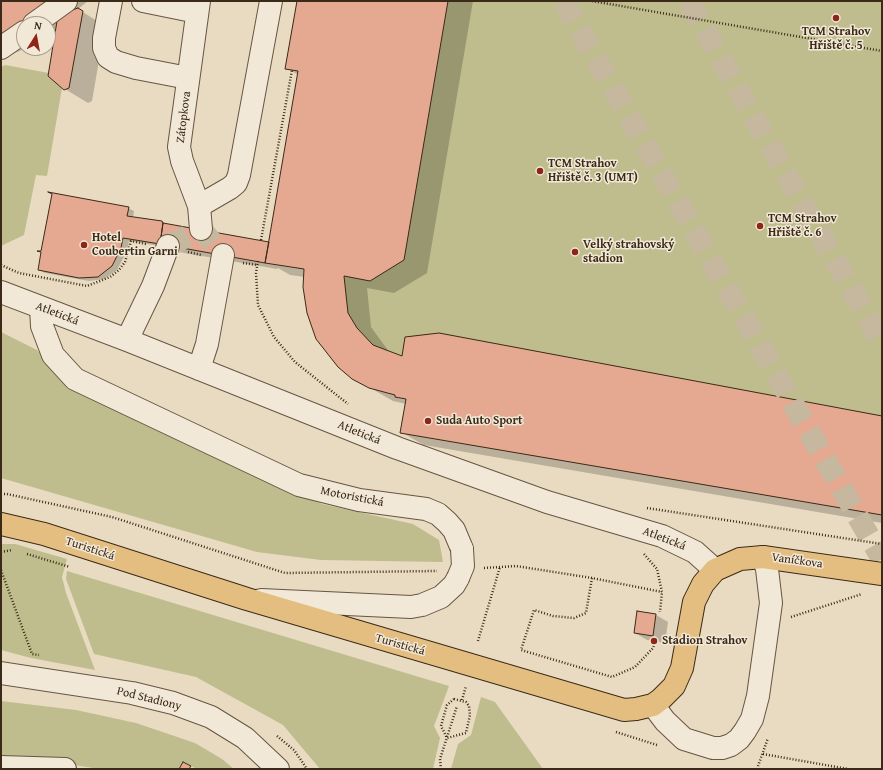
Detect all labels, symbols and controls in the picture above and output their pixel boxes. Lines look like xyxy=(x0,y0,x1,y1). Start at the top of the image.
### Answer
marker: TCM Strahov Hřiště č. 5 xyxy=(831,13,841,23)
north arrow xyxy=(16,16,56,56)
text: N xyxy=(33,17,43,34)
place label: TCM Strahov Hřiště č. 5 xyxy=(802,25,870,53)
street label: Zátopkova xyxy=(174,90,194,144)
place label: TCM Strahov Hřiště č. 3 (UMT) xyxy=(548,157,638,185)
marker: TCM Strahov Hřiště č. 3 (UMT) xyxy=(535,166,545,176)
place label: TCM Strahov Hřiště č. 6 xyxy=(768,212,837,240)
marker: TCM Strahov Hřiště č. 6 xyxy=(755,221,765,231)
place label: Hotel Coubertin Garni xyxy=(92,231,178,259)
place label: Velký strahovský stadion xyxy=(583,238,674,266)
marker: Hotel Coubertin Garni xyxy=(79,240,89,250)
marker: Velký strahovský stadion xyxy=(570,247,580,257)
street label: Atletická xyxy=(33,299,81,329)
place label: Suda Auto Sport xyxy=(436,414,523,428)
marker: Suda Auto Sport xyxy=(423,416,433,426)
street label: Atletická xyxy=(335,418,383,448)
street label: Motoristická xyxy=(319,484,385,510)
street label: Atletická xyxy=(640,524,688,554)
street label: Turistická xyxy=(64,534,116,564)
street label: Vaníčkova xyxy=(771,550,823,572)
street label: Turistická xyxy=(374,631,426,659)
place label: Stadion Strahov xyxy=(662,634,747,648)
marker: Stadion Strahov xyxy=(649,636,659,646)
street label: Pod Stadiony xyxy=(115,684,183,714)

